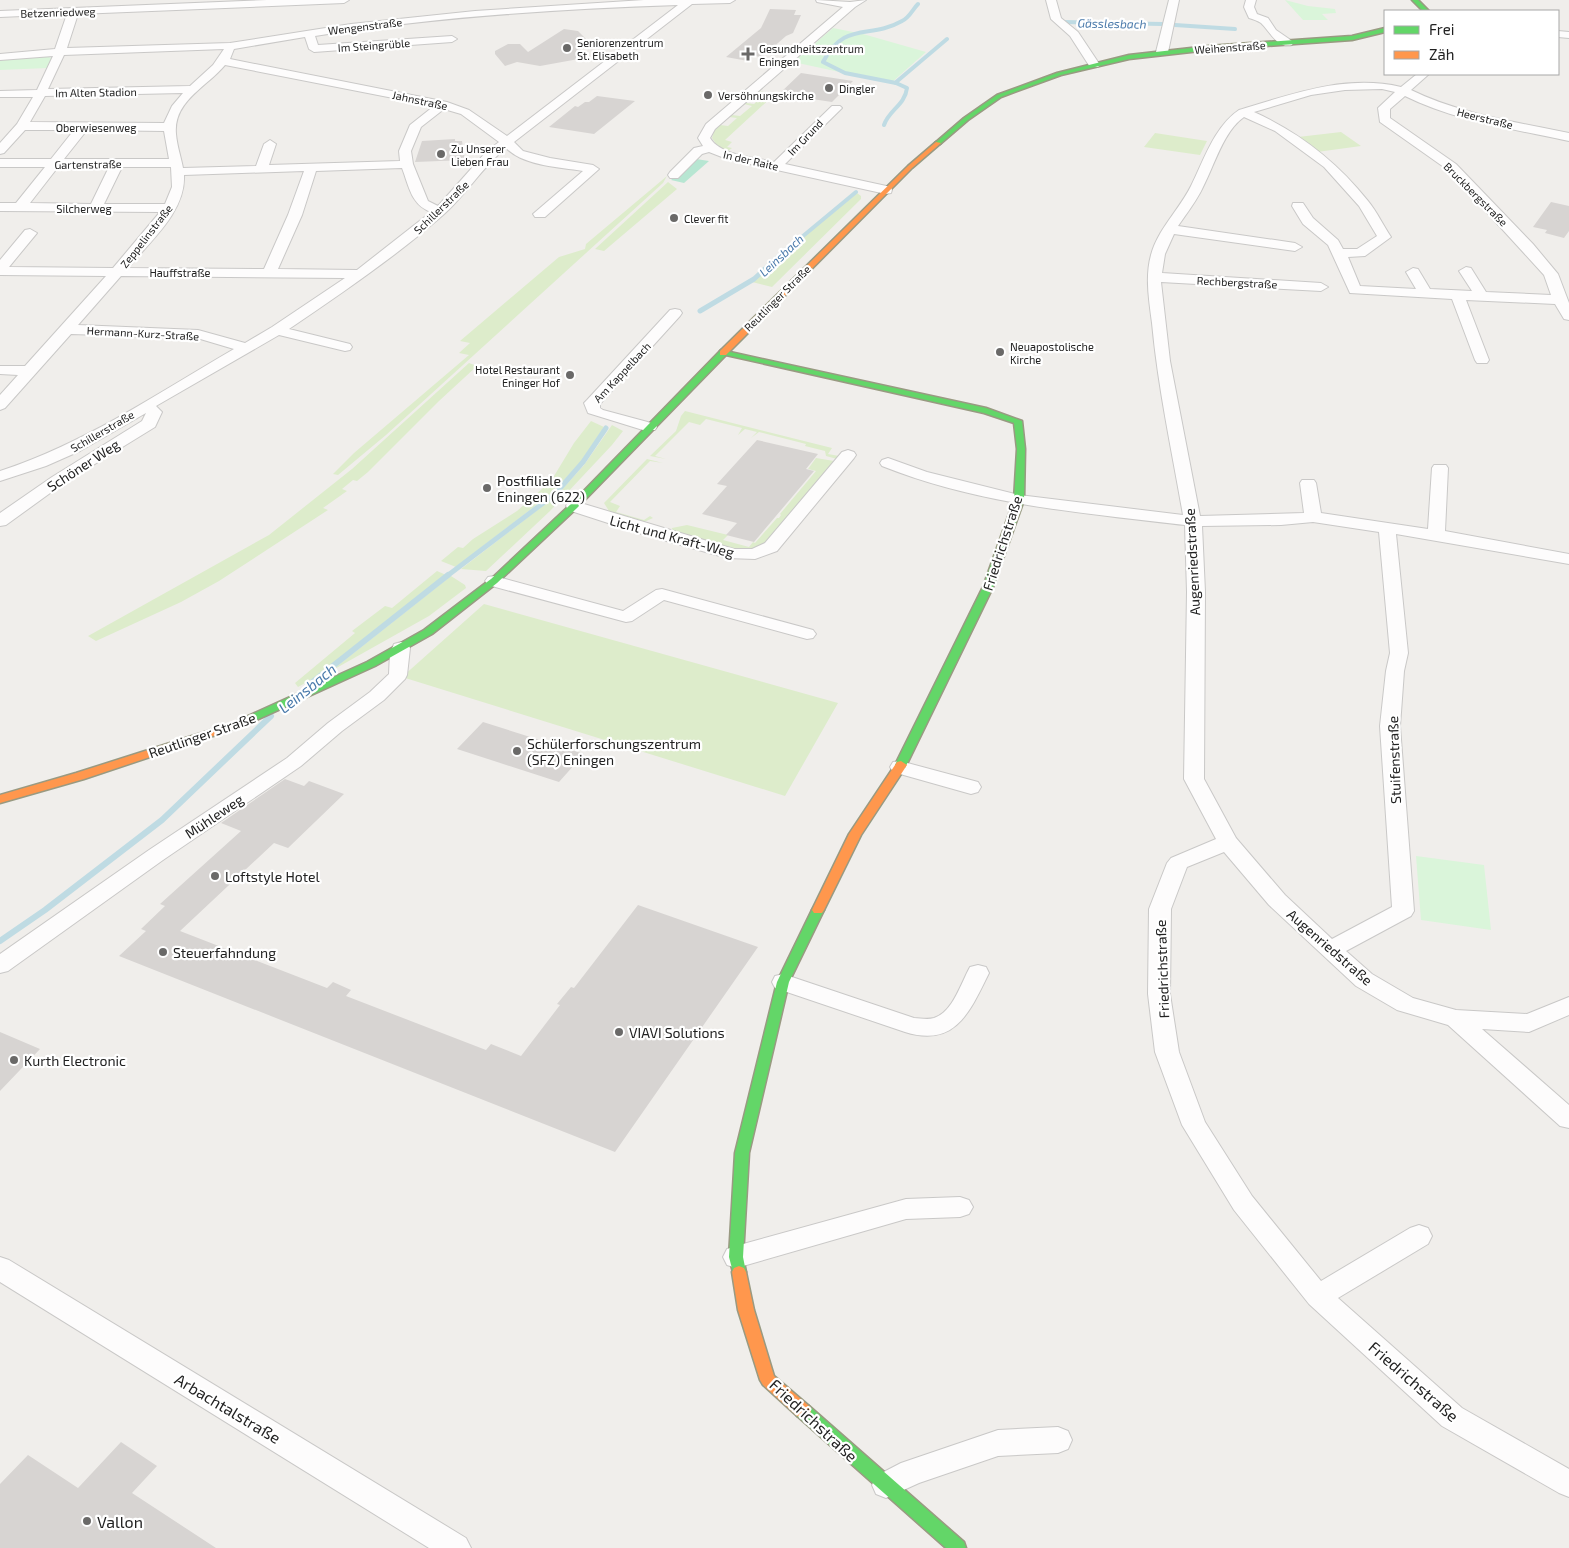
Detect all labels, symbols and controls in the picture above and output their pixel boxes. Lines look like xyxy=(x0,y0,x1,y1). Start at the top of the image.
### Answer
street label: Betzenriedweg xyxy=(20,4,96,20)
legend xyxy=(1384,10,1559,75)
street label: Wengenstraße xyxy=(327,15,403,37)
water label: Gässlesbach xyxy=(1077,15,1147,31)
text: Frei xyxy=(1429,20,1454,38)
street label: Im Steingrüble xyxy=(337,36,411,54)
place label: Seniorenzentrum St. Elisabeth xyxy=(577,36,663,62)
street label: Weihenstraße xyxy=(1194,38,1266,56)
marker: Seniorenzentrum St. Elisabeth xyxy=(561,42,573,54)
place label: Gesundheitszentrum Eningen xyxy=(759,42,864,68)
text: Zäh xyxy=(1429,45,1454,63)
marker: Gesundheitszentrum Eningen xyxy=(741,47,755,61)
marker: Dingler xyxy=(823,82,835,94)
place label: Dingler xyxy=(839,82,876,95)
street label: Im Alten Stadion xyxy=(55,85,137,99)
street label: Jahnstraße xyxy=(391,88,449,112)
marker: Versöhnungskirche xyxy=(702,89,714,101)
place label: Versöhnungskirche xyxy=(718,89,814,102)
street label: Heerstraße xyxy=(1456,105,1514,131)
street label: Im Grund xyxy=(785,116,825,158)
street label: Oberwiesenweg xyxy=(56,121,136,134)
place label: Zu Unserer Lieben Frau xyxy=(451,142,509,168)
street label: In der Raite xyxy=(722,147,780,173)
marker: Zu Unserer Lieben Frau xyxy=(435,148,447,160)
street label: Gartenstraße xyxy=(54,157,122,171)
street label: Bruckbergstraße xyxy=(1441,159,1511,229)
street label: Schillerstraße xyxy=(411,178,471,236)
street label: Silcherweg xyxy=(56,202,112,215)
street label: Zeppelinstraße xyxy=(117,202,175,270)
marker: Clever fit xyxy=(668,212,680,224)
place label: Clever fit xyxy=(684,212,728,225)
water label: Leinsbach xyxy=(756,231,806,279)
street label: Reutlinger Straße xyxy=(741,262,813,334)
street label: Hauffstraße xyxy=(149,266,211,279)
street label: Rechbergstraße xyxy=(1196,273,1278,291)
street label: Hermann-Kurz-Straße xyxy=(86,324,200,342)
street label: Am Kappelbach xyxy=(591,339,653,405)
place label: Neuapostolische Kirche xyxy=(1010,340,1094,366)
marker: Neuapostolische Kirche xyxy=(994,346,1006,358)
place label: Hotel Restaurant Eninger Hof xyxy=(475,363,561,389)
marker: Hotel Restaurant Eninger Hof xyxy=(564,369,576,381)
street label: Schillerstraße xyxy=(68,408,136,454)
street label: Schöner Weg xyxy=(44,435,123,495)
place label: Postfiliale Eningen (622) xyxy=(497,472,585,505)
marker: Postfiliale Eningen (622) xyxy=(481,482,493,494)
street label: Friedrichstraße xyxy=(979,493,1025,593)
street label: Augenriedstraße xyxy=(1181,508,1203,616)
street label: Licht und Kraft-Weg xyxy=(608,511,736,561)
water label: Leinsbach xyxy=(275,659,339,717)
street label: Reutlinger Straße xyxy=(146,709,258,761)
street label: Stuifenstraße xyxy=(1384,716,1404,804)
place label: Schülerforschungszentrum (SFZ) Eningen xyxy=(527,735,701,768)
marker: Schülerforschungszentrum (SFZ) Eningen xyxy=(511,745,523,757)
street label: Mühleweg xyxy=(182,790,247,842)
place label: Loftstyle Hotel xyxy=(225,868,321,885)
marker: Loftstyle Hotel xyxy=(209,870,221,882)
street label: Augenriedstraße xyxy=(1284,905,1376,989)
street label: Friedrichstraße xyxy=(1152,919,1172,1019)
place label: Steuerfahndung xyxy=(173,944,276,961)
marker: Steuerfahndung xyxy=(157,946,169,958)
place label: VIAVI Solutions xyxy=(629,1024,725,1041)
marker: VIAVI Solutions xyxy=(613,1026,625,1038)
place label: Kurth Electronic xyxy=(24,1052,126,1069)
marker: Kurth Electronic xyxy=(8,1054,20,1066)
street label: Friedrichstraße xyxy=(1365,1337,1463,1425)
street label: Arbachtalstraße xyxy=(172,1369,284,1447)
street label: Friedrichstraße xyxy=(766,1375,862,1465)
place label: Vallon xyxy=(97,1512,143,1531)
marker: Vallon xyxy=(81,1515,93,1527)

